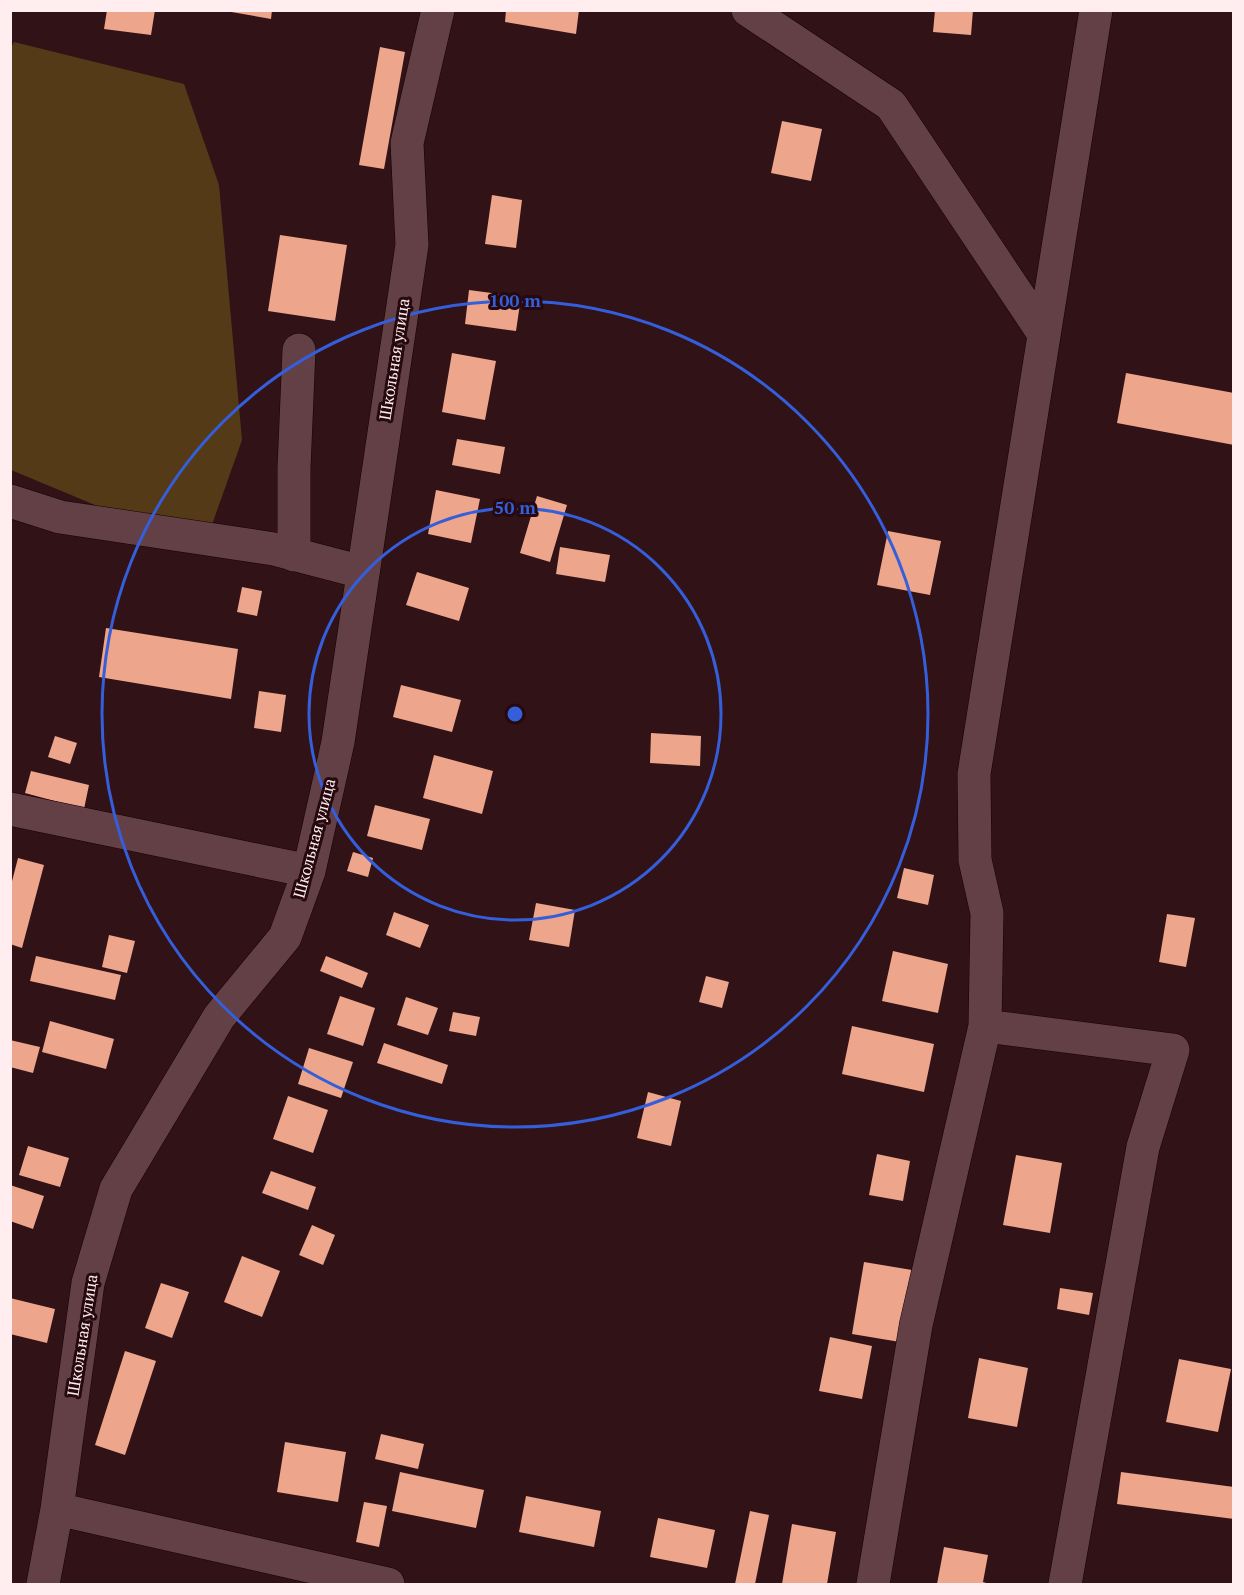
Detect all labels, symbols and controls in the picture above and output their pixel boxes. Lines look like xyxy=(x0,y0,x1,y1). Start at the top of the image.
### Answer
text: 100 m xyxy=(489,288,541,312)
street label: Школьная улица xyxy=(374,297,414,421)
text: 50 m xyxy=(494,495,536,519)
centre of rings xyxy=(505,704,525,724)
street label: Школьная улица xyxy=(287,776,341,900)
street label: Школьная улица xyxy=(62,1273,102,1397)

